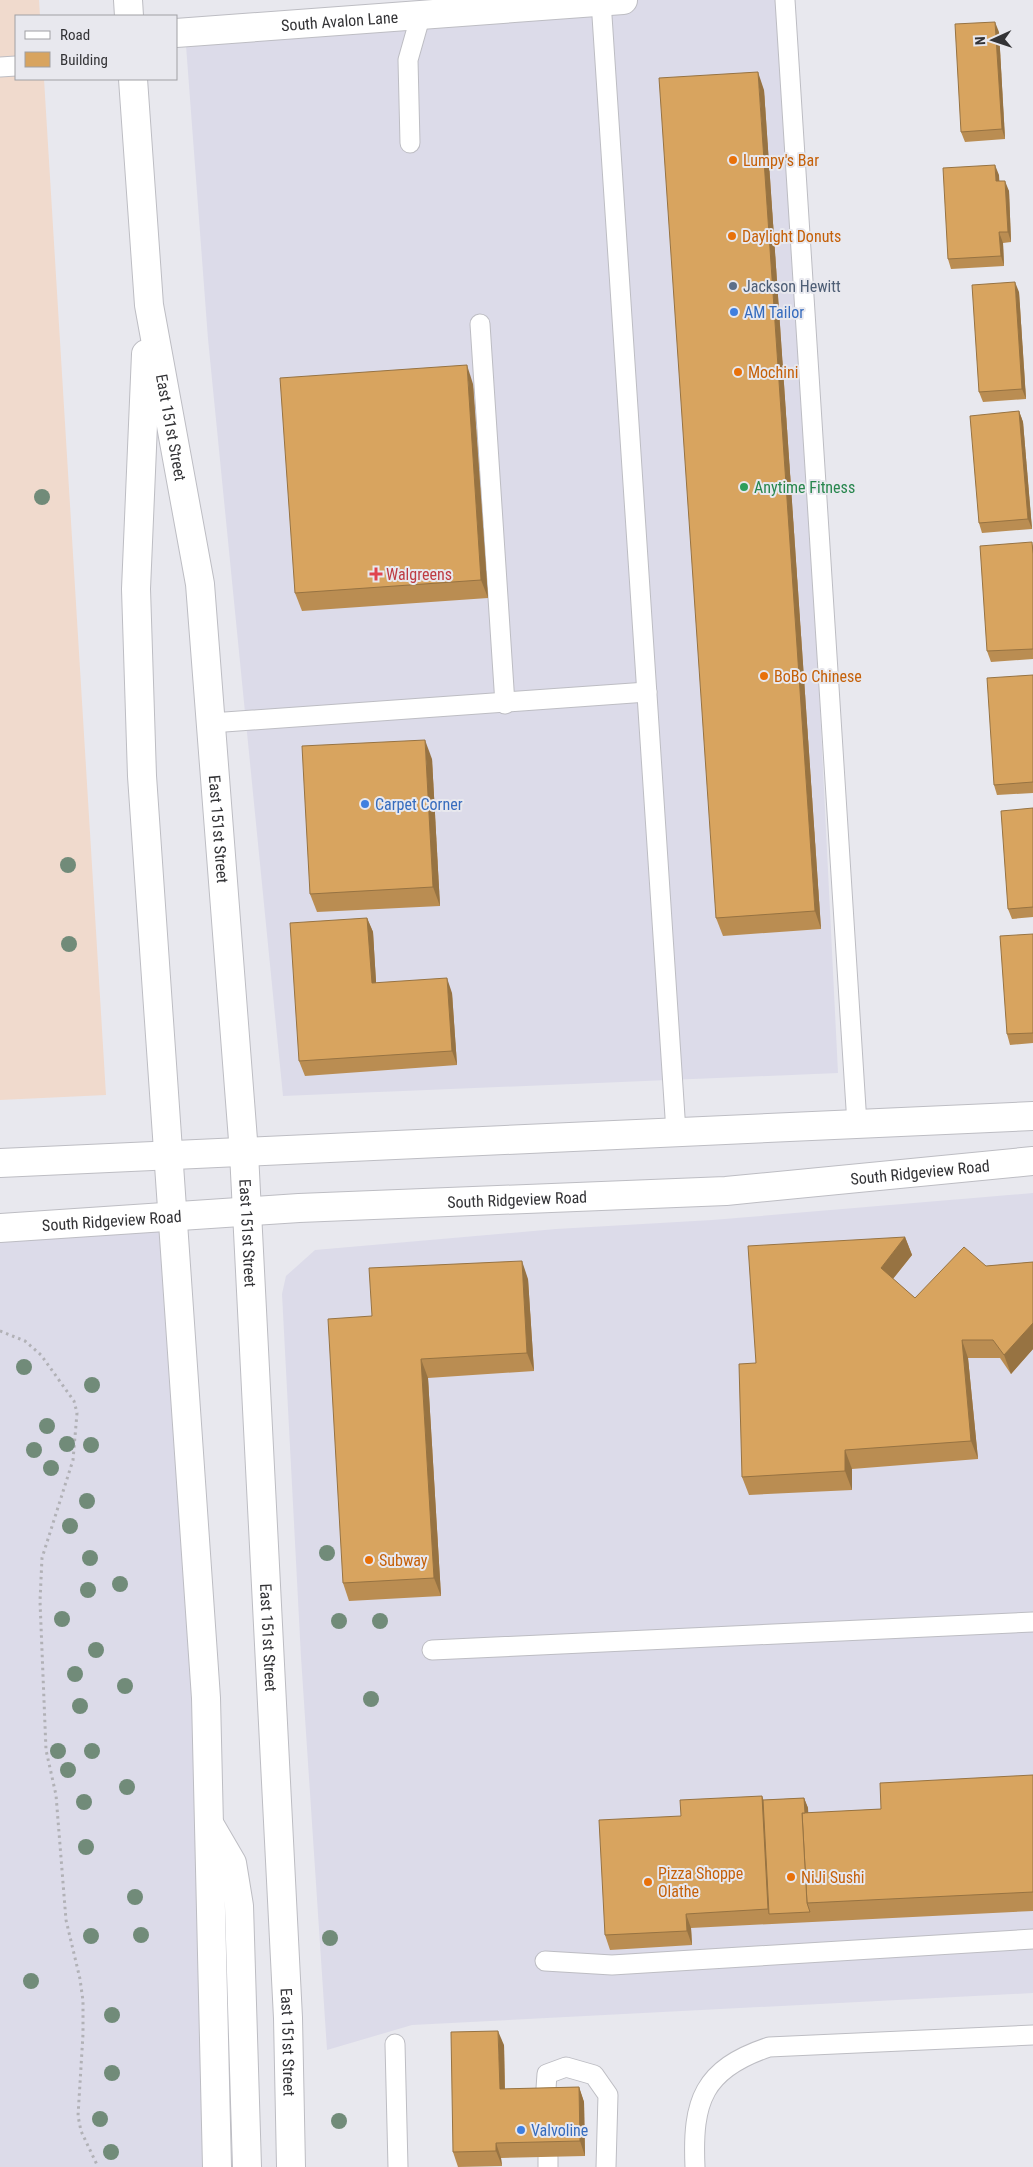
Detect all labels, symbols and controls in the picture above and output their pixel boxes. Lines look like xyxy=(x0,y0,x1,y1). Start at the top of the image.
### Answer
street label: South Avalon Lane xyxy=(280,8,399,35)
legend xyxy=(15,15,178,80)
north arrow xyxy=(968,15,1018,65)
text: Road xyxy=(60,26,90,44)
text: N xyxy=(972,36,988,45)
text: Building xyxy=(60,51,108,69)
place label: Lumpy's Bar xyxy=(743,151,819,170)
marker: Lumpy's Bar xyxy=(727,154,739,166)
place label: Daylight Donuts xyxy=(742,227,841,246)
marker: Daylight Donuts xyxy=(726,230,738,242)
place label: Jackson Hewitt xyxy=(743,277,841,296)
marker: Jackson Hewitt xyxy=(727,280,739,292)
place label: AM Tailor xyxy=(744,303,804,322)
marker: AM Tailor xyxy=(728,306,740,318)
place label: Mochini xyxy=(748,363,798,382)
marker: Mochini xyxy=(732,366,744,378)
street label: East 151st Street xyxy=(152,373,190,483)
place label: Anytime Fitness xyxy=(754,478,855,497)
marker: Anytime Fitness xyxy=(738,481,750,493)
place label: Walgreens xyxy=(386,565,452,584)
marker: Walgreens xyxy=(370,568,382,580)
place label: BoBo Chinese xyxy=(774,667,862,686)
marker: BoBo Chinese xyxy=(758,670,770,682)
street label: East 151st Street xyxy=(205,774,232,884)
place label: Carpet Corner xyxy=(375,795,463,814)
marker: Carpet Corner xyxy=(359,798,371,810)
street label: South Ridgeview Road xyxy=(850,1156,991,1189)
street label: East 151st Street xyxy=(235,1178,260,1288)
street label: South Ridgeview Road xyxy=(447,1188,587,1212)
street label: South Ridgeview Road xyxy=(41,1207,182,1235)
place label: Subway xyxy=(379,1551,428,1570)
marker: Subway xyxy=(363,1554,375,1566)
street label: East 151st Street xyxy=(256,1583,280,1692)
place label: Pizza Shoppe Olathe xyxy=(658,1864,743,1901)
place label: NiJi Sushi xyxy=(801,1868,864,1887)
marker: NiJi Sushi xyxy=(785,1871,797,1883)
marker: Pizza Shoppe Olathe xyxy=(642,1876,654,1888)
street label: East 151st Street xyxy=(276,1987,299,2097)
place label: Valvoline xyxy=(531,2121,588,2140)
marker: Valvoline xyxy=(515,2124,527,2136)

